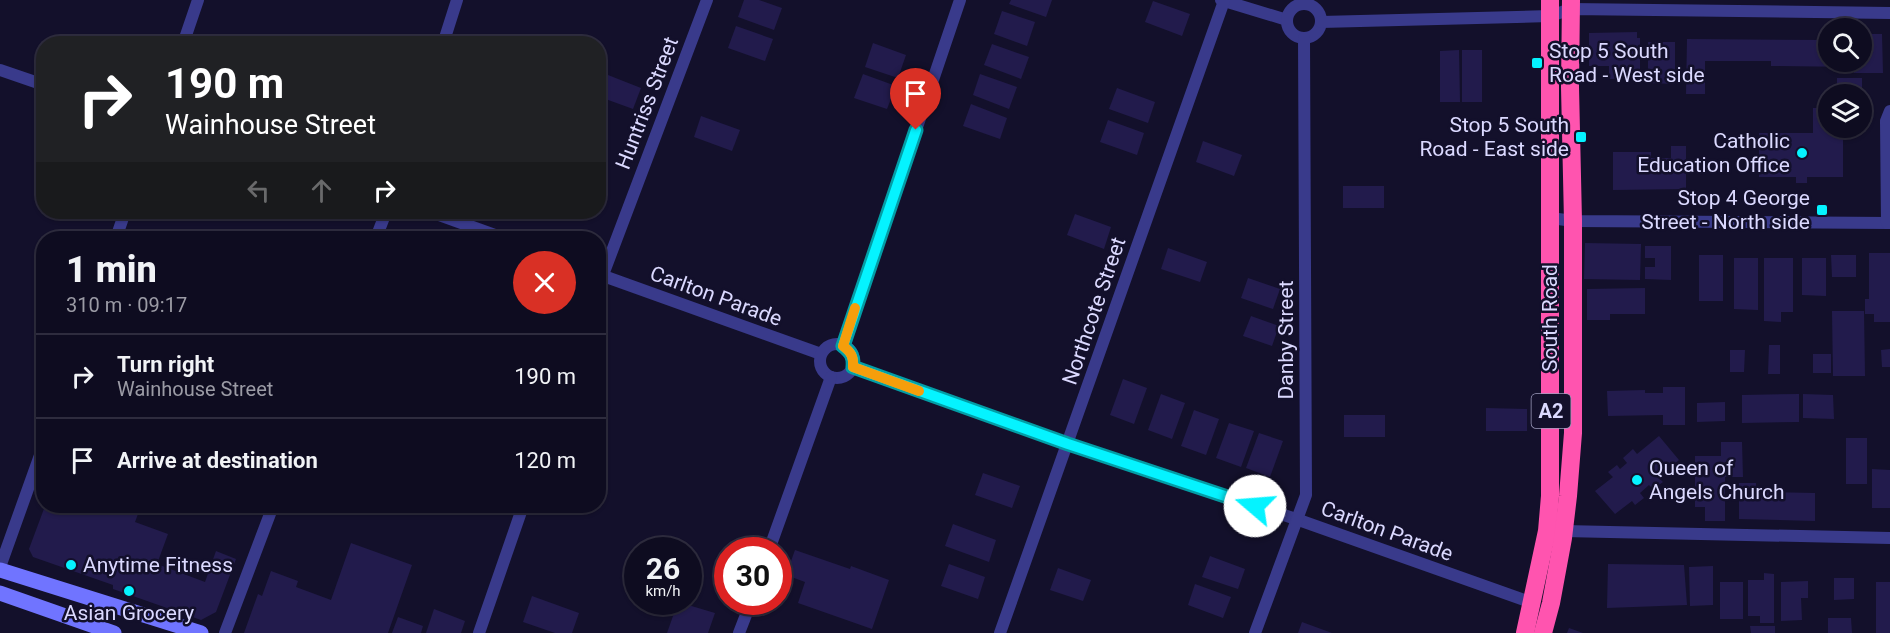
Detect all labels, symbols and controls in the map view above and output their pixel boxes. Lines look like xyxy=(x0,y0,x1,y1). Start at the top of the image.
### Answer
map controls xyxy=(1818,18,1872,138)
button: search xyxy=(1818,18,1872,72)
street label: Huntriss Street xyxy=(611,33,683,172)
place label: Stop 5 South Road - West side xyxy=(1549,39,1705,87)
marker: Stop 5 South Road - West side xyxy=(1530,56,1544,70)
text: 190 m xyxy=(165,59,284,108)
icon: right xyxy=(66,60,144,138)
pin xyxy=(890,68,941,130)
icon: arrive xyxy=(899,77,932,110)
button: layers xyxy=(1818,84,1872,138)
text: Wainhouse Street xyxy=(165,109,376,141)
place label: Stop 5 South Road - East side xyxy=(1419,113,1569,161)
place label: Catholic Education Office xyxy=(1637,129,1790,177)
marker: Stop 5 South Road - East side xyxy=(1574,130,1588,144)
marker: Catholic Education Office xyxy=(1795,146,1809,160)
icon: left xyxy=(242,174,275,207)
icon: ahead xyxy=(305,174,338,207)
icon: right xyxy=(368,174,401,207)
place label: Stop 4 George Street - North side xyxy=(1641,186,1810,234)
marker: Stop 4 George Street - North side xyxy=(1815,203,1829,217)
street label: Northcote Street xyxy=(1057,234,1131,388)
text: 1 min xyxy=(66,249,157,291)
button: close xyxy=(513,251,576,314)
street label: Carlton Parade xyxy=(647,261,785,331)
street label: South Road xyxy=(1538,264,1562,372)
street label: Danby Street xyxy=(1274,280,1298,400)
text: 310 m · 09:17 xyxy=(66,293,187,317)
text: Turn right xyxy=(117,352,214,377)
icon: right xyxy=(66,360,99,393)
text: 190 m xyxy=(514,364,576,389)
text: Wainhouse Street xyxy=(117,377,273,401)
road number: A2 xyxy=(1532,394,1570,428)
icon: arrive xyxy=(66,444,99,477)
text: Arrive at destination xyxy=(117,448,318,473)
text: 120 m xyxy=(514,448,576,473)
place label: Queen of Angels Church xyxy=(1649,456,1785,504)
marker: Queen of Angels Church xyxy=(1630,473,1644,487)
position arrow xyxy=(1223,474,1287,538)
street label: Carlton Parade xyxy=(1318,496,1456,566)
speed limit sign: 30 xyxy=(714,537,792,615)
text: 26 xyxy=(646,551,680,586)
place label: Anytime Fitness xyxy=(83,553,233,577)
marker: Anytime Fitness xyxy=(64,558,78,572)
text: km/h xyxy=(645,582,681,600)
marker: Asian Grocery xyxy=(122,584,136,598)
place label: Asian Grocery xyxy=(64,601,194,625)

